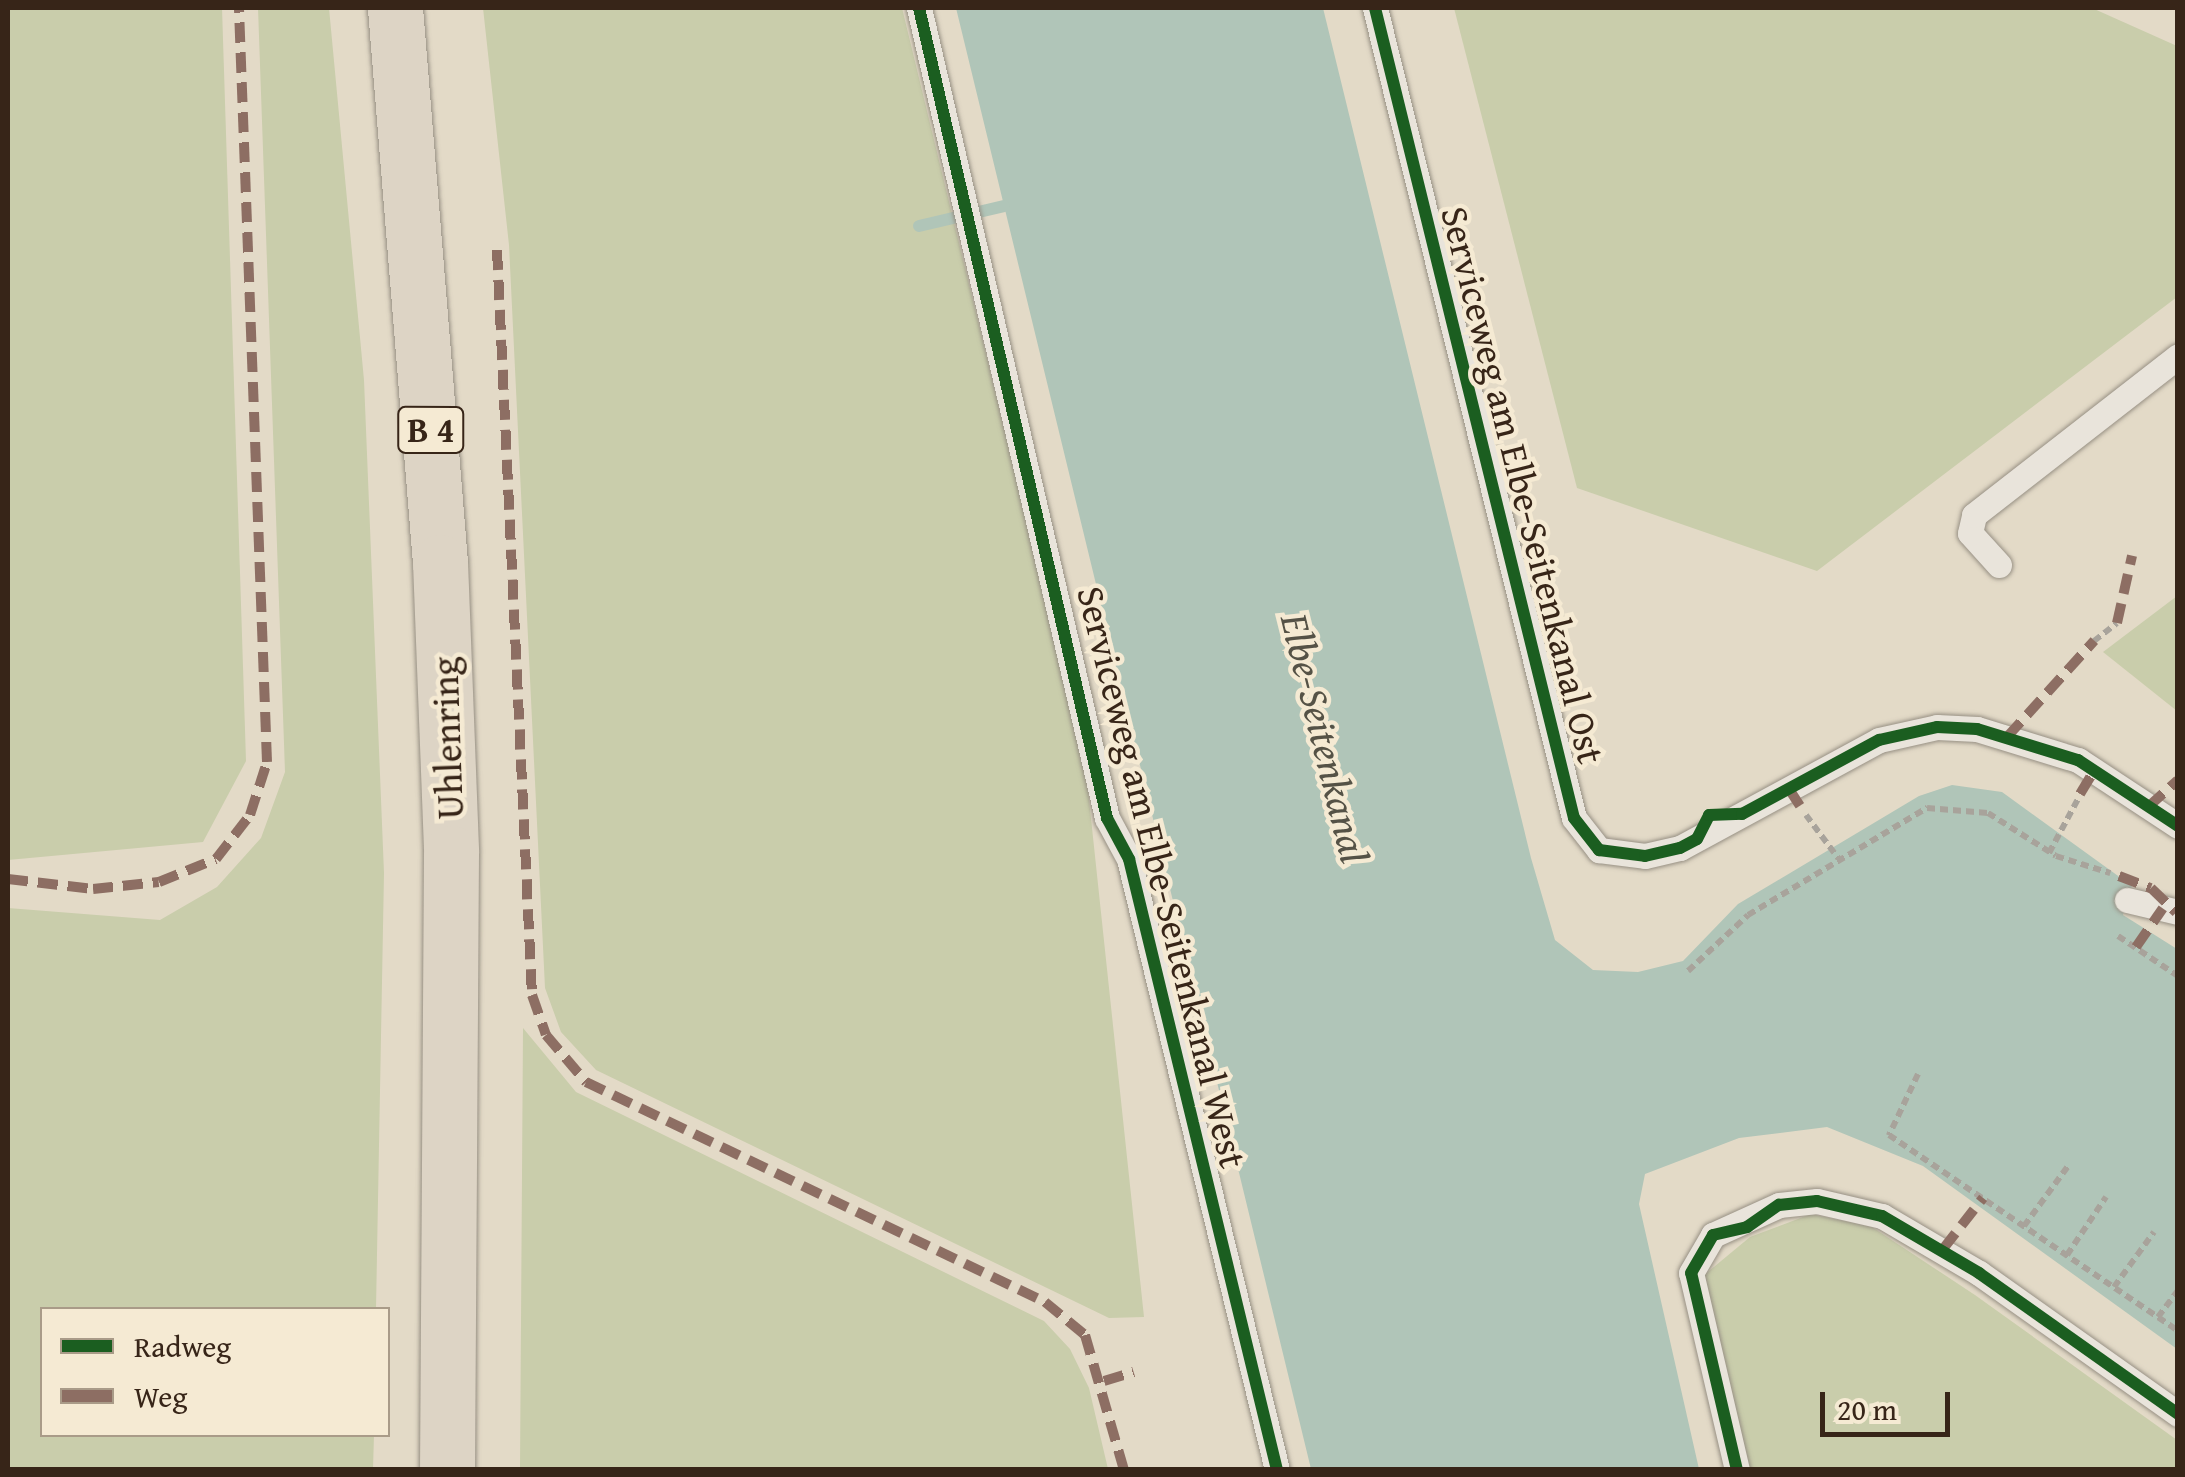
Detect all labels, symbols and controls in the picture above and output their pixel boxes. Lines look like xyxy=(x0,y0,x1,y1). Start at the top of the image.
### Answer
street label: Serviceweg am Elbe-Seitenkanal Ost xyxy=(1432,202,1614,768)
road number: B 4 xyxy=(396,400,466,460)
street label: Serviceweg am Elbe-Seitenkanal West xyxy=(1068,581,1256,1173)
water label: Elbe-Seitenkanal xyxy=(1271,608,1379,868)
street label: Uhlenring xyxy=(421,656,473,820)
legend xyxy=(40,1307,390,1437)
text: Radweg xyxy=(134,1324,231,1368)
scale bar xyxy=(1825,1372,1955,1434)
text: Weg xyxy=(134,1374,187,1418)
text: 20 m xyxy=(1837,1387,1897,1431)

